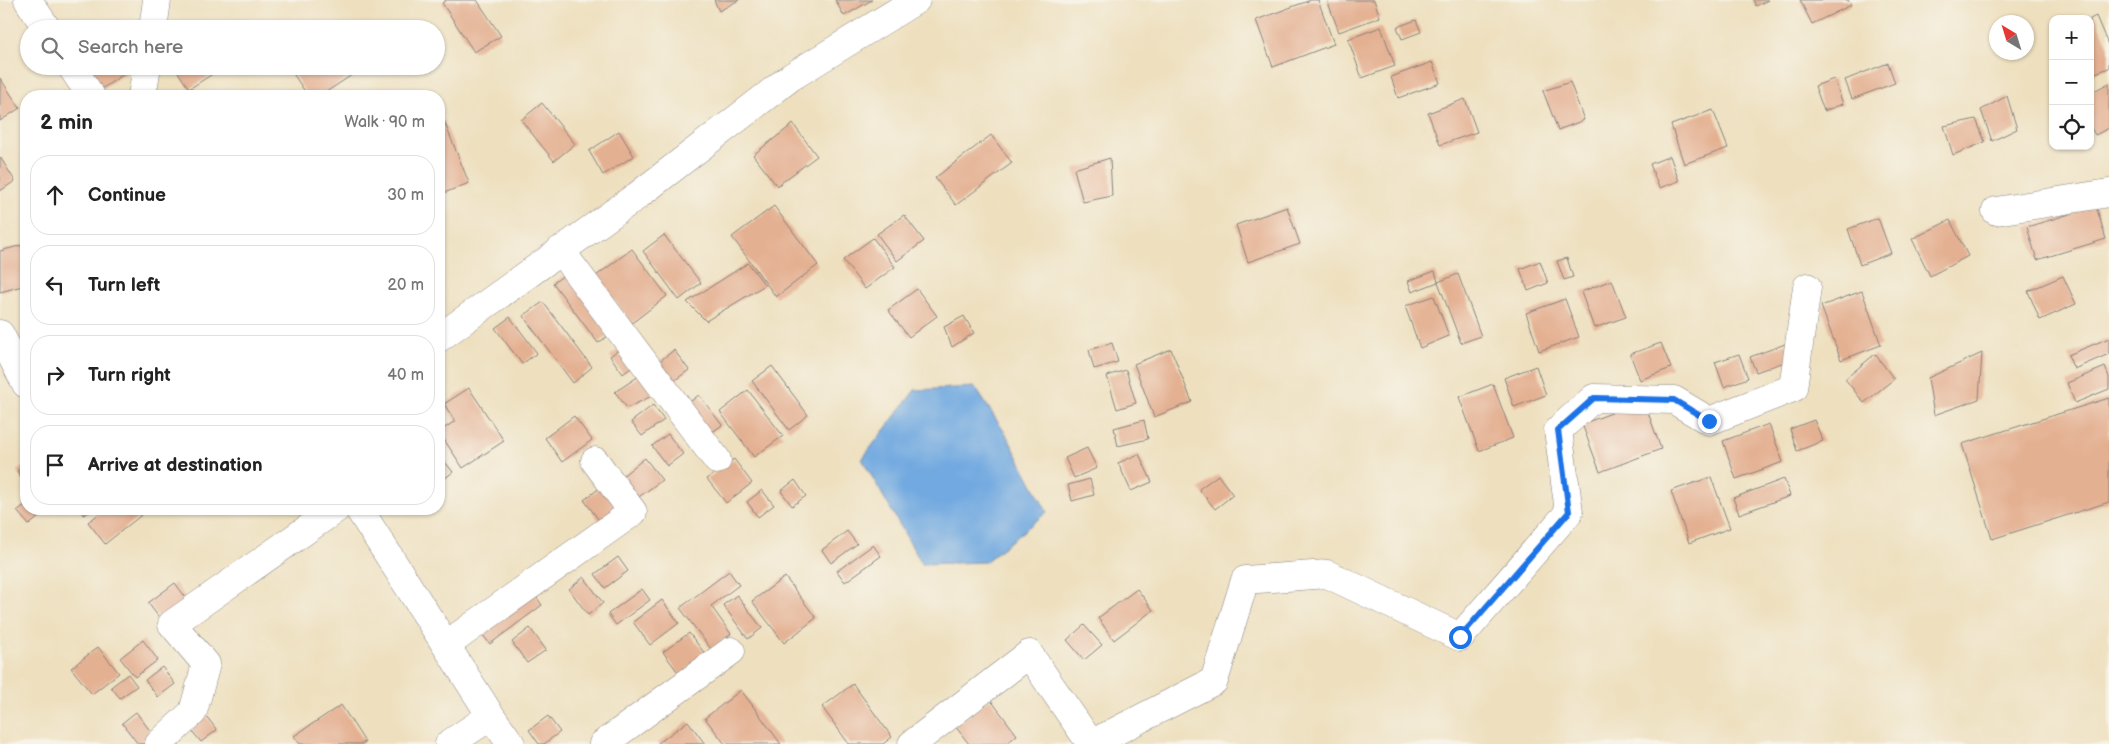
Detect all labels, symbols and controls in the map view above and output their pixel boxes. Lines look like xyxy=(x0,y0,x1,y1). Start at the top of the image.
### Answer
north arrow xyxy=(1989,15,2034,60)
map controls xyxy=(2049,15,2094,150)
button: + xyxy=(2049,15,2094,60)
search box xyxy=(20,20,445,75)
icon: search xyxy=(38,34,66,62)
text: Search here xyxy=(78,36,183,59)
button: − xyxy=(2049,60,2094,105)
button: locate xyxy=(2049,105,2094,150)
text: 2 min xyxy=(40,110,93,135)
text: Walk · 90 m xyxy=(344,113,425,132)
icon: ahead xyxy=(41,181,69,209)
text: Continue xyxy=(88,184,166,207)
text: 30 m xyxy=(387,186,424,205)
icon: left xyxy=(41,271,69,299)
text: Turn left xyxy=(88,274,160,297)
text: 20 m xyxy=(388,276,424,295)
icon: right xyxy=(41,361,69,389)
text: Turn right xyxy=(88,364,171,387)
text: 40 m xyxy=(387,366,424,385)
route end xyxy=(1698,410,1721,433)
icon: arrive xyxy=(41,451,69,479)
text: Arrive at destination xyxy=(88,454,263,477)
route start xyxy=(1449,626,1472,649)

